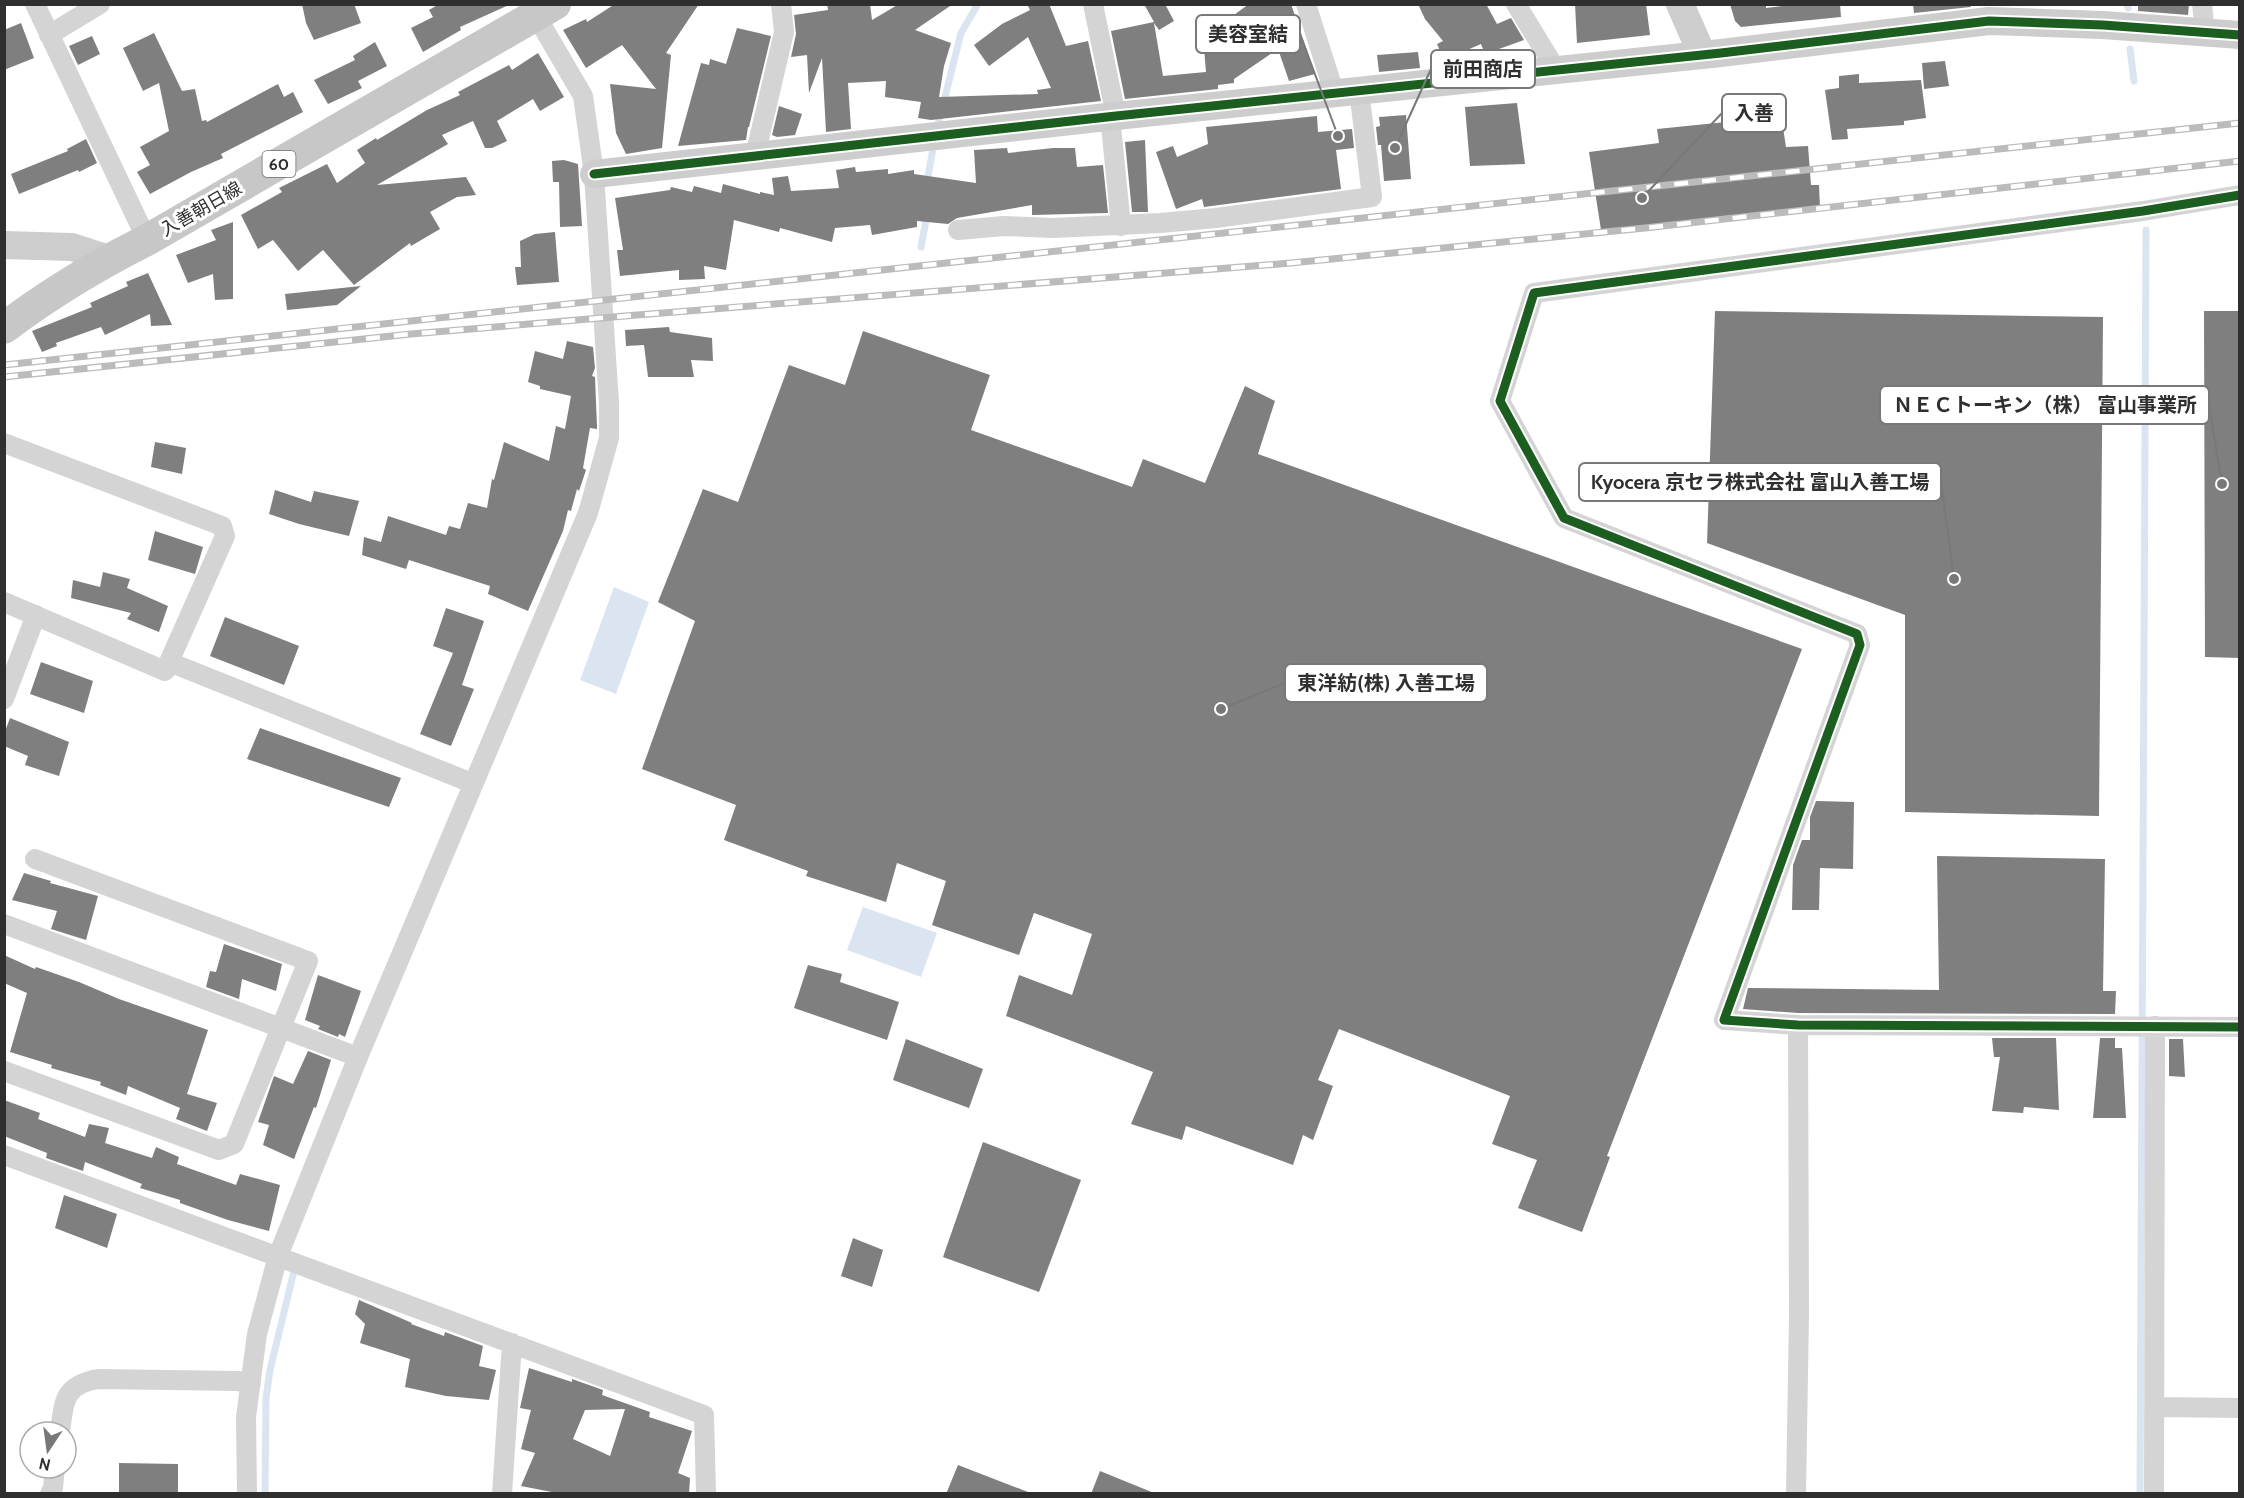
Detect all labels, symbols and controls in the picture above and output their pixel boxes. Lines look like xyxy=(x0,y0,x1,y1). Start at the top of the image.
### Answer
callout: 美容室結 xyxy=(1196,15,1300,53)
text: 美容室結 xyxy=(1208,22,1288,46)
callout: 前田商店 xyxy=(1431,50,1535,88)
text: 前田商店 xyxy=(1443,57,1523,81)
callout: 入善 xyxy=(1722,94,1786,132)
text: 入善 xyxy=(1734,101,1774,125)
road number: 60 xyxy=(262,151,296,177)
street label: 入善朝日線 xyxy=(157,177,245,241)
callout: ＮＥＣトーキン（株） 富山事業所 xyxy=(1880,386,2209,424)
text: ＮＥＣトーキン（株） 富山事業所 xyxy=(1893,393,2197,417)
callout: Kyocera 京セラ株式会社 富山入善工場 xyxy=(1579,463,1941,501)
text: Kyocera 京セラ株式会社 富山入善工場 xyxy=(1591,470,1929,494)
callout: 東洋紡(株) 入善工場 xyxy=(1285,664,1487,702)
text: 東洋紡(株) 入善工場 xyxy=(1297,671,1475,695)
north arrow xyxy=(18,1420,78,1480)
text: N xyxy=(37,1454,52,1475)

